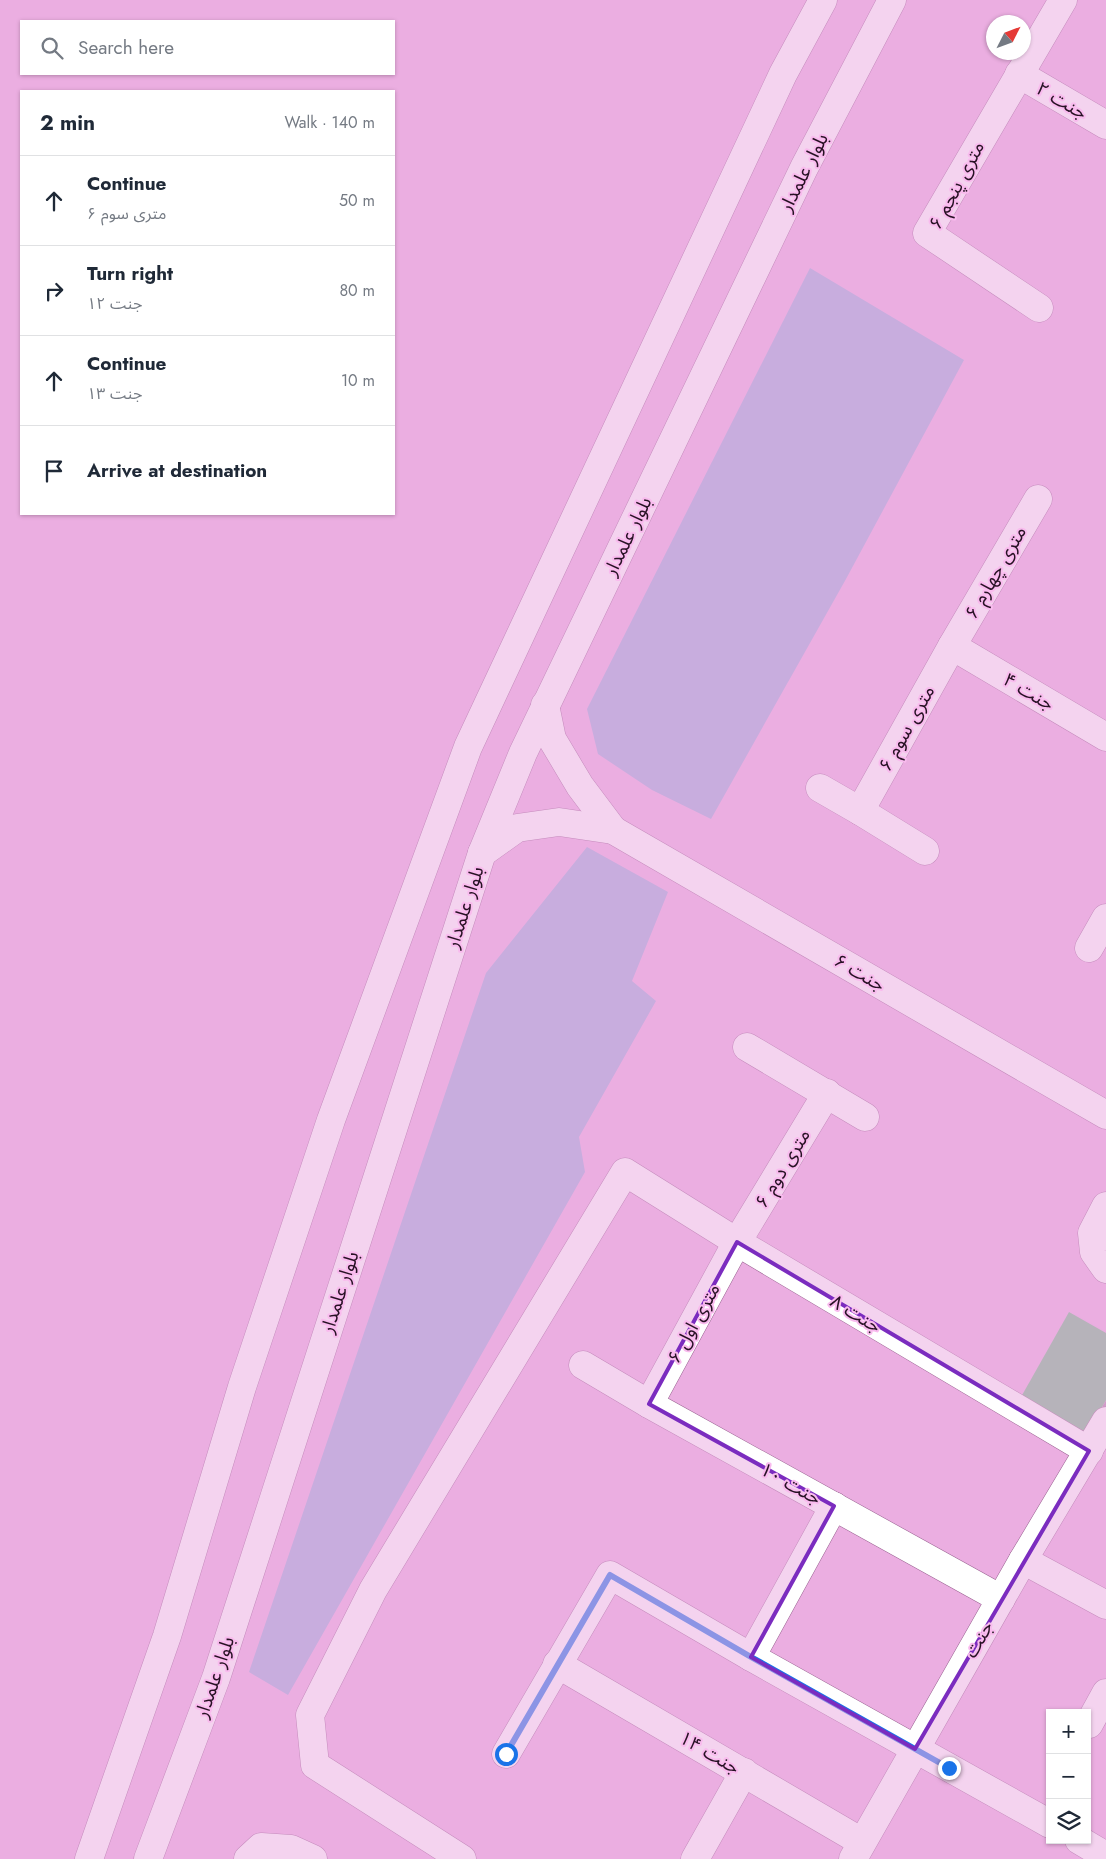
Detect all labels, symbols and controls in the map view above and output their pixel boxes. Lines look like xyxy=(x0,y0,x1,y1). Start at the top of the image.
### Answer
north arrow xyxy=(986,15,1031,60)
search box xyxy=(20,20,395,75)
icon: search xyxy=(38,34,66,62)
text: Search here xyxy=(78,34,174,61)
street label: جنت ۲ xyxy=(1031,75,1092,126)
text: 2 min xyxy=(40,108,95,138)
text: Walk · 140 m xyxy=(285,111,375,134)
street label: بلوار علمدار xyxy=(772,128,835,217)
street label: ۶ متری پنجم xyxy=(922,136,992,235)
text: Continue xyxy=(87,170,166,197)
icon: ahead xyxy=(40,187,68,215)
text: 50 m xyxy=(339,189,375,212)
text: ۶ متری سوم xyxy=(87,202,166,225)
text: Turn right xyxy=(87,260,173,287)
icon: right xyxy=(40,277,68,305)
text: 80 m xyxy=(339,279,375,302)
text: جنت ۱۲ xyxy=(87,292,143,315)
text: Continue xyxy=(87,350,166,377)
icon: ahead xyxy=(40,367,68,395)
text: 10 m xyxy=(341,369,375,392)
text: جنت ۱۳ xyxy=(87,382,143,405)
icon: arrive xyxy=(40,457,68,485)
text: Arrive at destination xyxy=(87,457,267,484)
street label: بلوار علمدار xyxy=(596,492,658,581)
street label: ۶ متری چهارم xyxy=(958,521,1034,624)
street label: جنت ۴ xyxy=(998,666,1059,717)
street label: ۶ متری سوم xyxy=(872,680,942,777)
street label: بلوار علمدار xyxy=(438,863,490,953)
street label: جنت ۶ xyxy=(829,947,890,998)
street label: ۶ متری دوم xyxy=(748,1124,818,1213)
street label: بلوار علمدار xyxy=(313,1248,365,1338)
street label: ۶ متری اول xyxy=(660,1278,726,1368)
street label: جنت ۸ xyxy=(825,1288,886,1339)
street label: جنت ۱۰ xyxy=(755,1456,826,1511)
street label: جنت xyxy=(957,1616,1000,1663)
street label: بلوار علمدار xyxy=(188,1633,241,1723)
map controls xyxy=(1046,1709,1091,1844)
button: + xyxy=(1046,1709,1091,1754)
street label: جنت ۱۴ xyxy=(674,1724,745,1781)
route start xyxy=(495,1743,518,1766)
button: − xyxy=(1046,1754,1091,1799)
route end xyxy=(938,1757,961,1780)
button: layers xyxy=(1046,1799,1091,1844)

